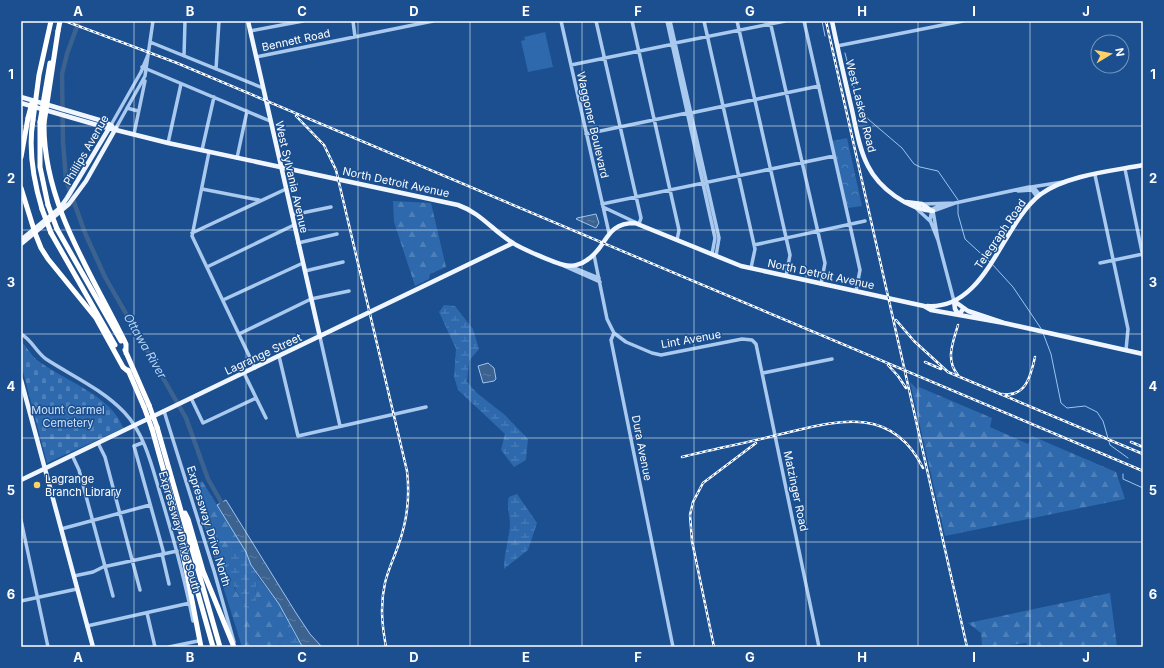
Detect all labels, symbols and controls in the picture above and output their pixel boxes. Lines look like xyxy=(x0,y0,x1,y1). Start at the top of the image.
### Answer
text: A xyxy=(73,3,83,19)
text: B xyxy=(186,3,195,19)
text: C xyxy=(297,3,307,19)
text: D xyxy=(409,3,419,19)
text: E xyxy=(522,3,530,19)
text: F xyxy=(634,3,642,19)
text: G xyxy=(745,3,755,19)
text: H xyxy=(857,3,867,19)
text: I xyxy=(972,3,976,19)
text: J xyxy=(1082,3,1090,19)
street label: Bennett Road xyxy=(261,26,331,54)
north arrow xyxy=(1090,34,1130,74)
text: N xyxy=(1112,47,1127,58)
street label: West Laskey Road xyxy=(843,58,879,154)
text: 1 xyxy=(8,66,14,82)
text: 1 xyxy=(1150,66,1156,82)
street label: Waggoner Boulevard xyxy=(574,70,612,180)
street label: Phillips Avenue xyxy=(60,113,112,187)
street label: West Sylvania Avenue xyxy=(272,120,312,234)
street label: North Detroit Avenue xyxy=(341,164,451,200)
text: 2 xyxy=(7,170,15,186)
text: 2 xyxy=(1149,170,1157,186)
street label: Telegraph Road xyxy=(971,196,1029,272)
street label: North Detroit Avenue xyxy=(766,256,876,292)
text: 3 xyxy=(7,274,15,290)
text: 3 xyxy=(1149,274,1157,290)
water label: Ottawa River xyxy=(121,310,170,381)
street label: Lint Avenue xyxy=(660,327,722,351)
street label: Lagrange Street xyxy=(222,330,304,378)
text: 4 xyxy=(7,378,16,394)
text: 4 xyxy=(1149,378,1158,394)
park label: Mount Carmel Cemetery xyxy=(31,403,105,430)
street label: Dura Avenue xyxy=(629,414,655,482)
street label: Matzinger Road xyxy=(781,449,811,533)
street label: Expressway Drive North xyxy=(184,464,234,588)
street label: Expressway Drive South xyxy=(156,469,204,595)
place label: Lagrange Branch Library xyxy=(45,472,121,499)
marker: Lagrange Branch Library xyxy=(32,480,42,490)
text: 5 xyxy=(7,482,15,498)
text: 5 xyxy=(1149,482,1157,498)
text: 6 xyxy=(7,586,15,602)
text: 6 xyxy=(1149,586,1157,602)
text: A xyxy=(73,649,83,665)
text: B xyxy=(186,649,195,665)
text: C xyxy=(297,649,307,665)
text: D xyxy=(409,649,419,665)
text: E xyxy=(522,649,530,665)
text: F xyxy=(634,649,642,665)
text: G xyxy=(745,649,755,665)
text: H xyxy=(857,649,867,665)
text: I xyxy=(972,649,976,665)
text: J xyxy=(1082,649,1090,665)

